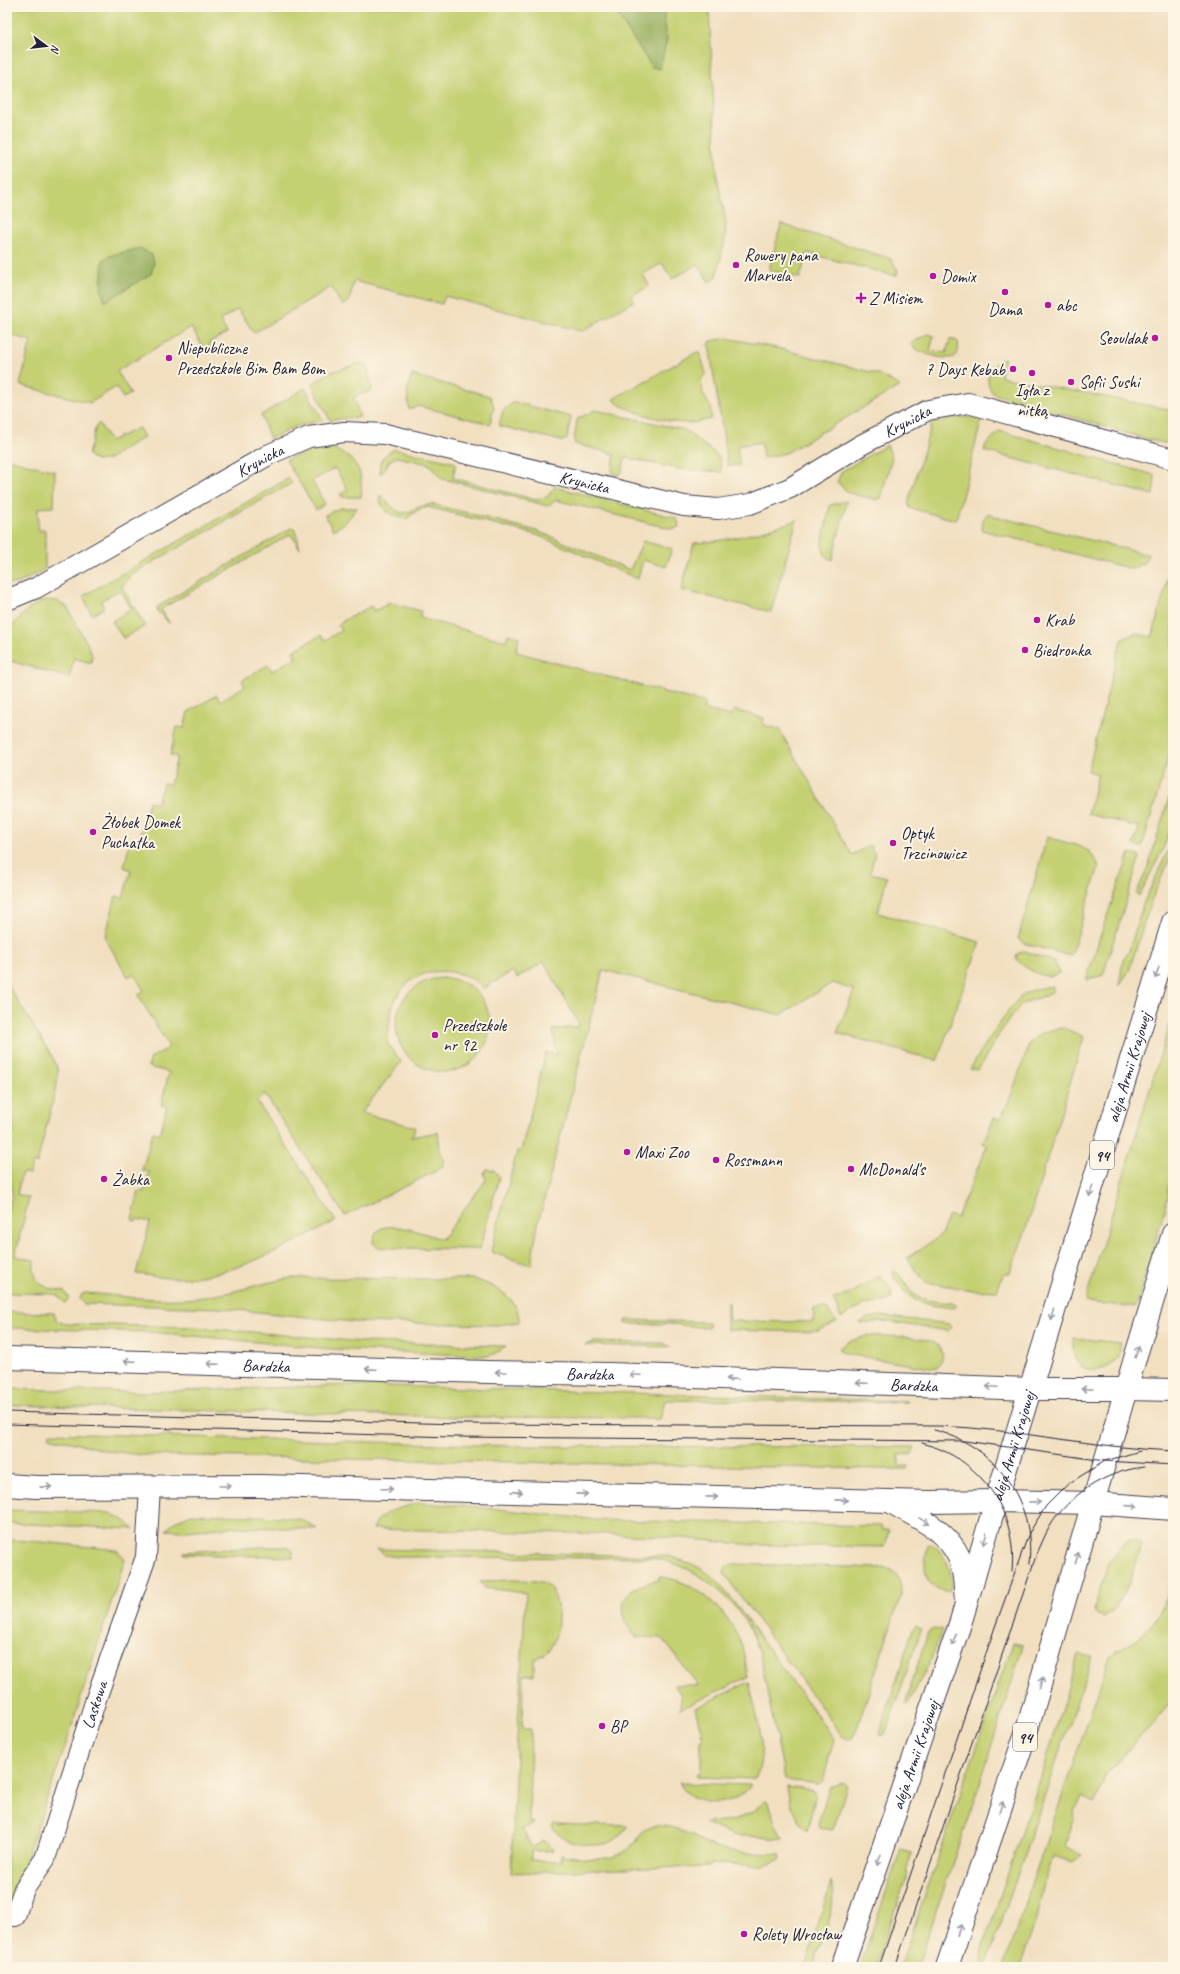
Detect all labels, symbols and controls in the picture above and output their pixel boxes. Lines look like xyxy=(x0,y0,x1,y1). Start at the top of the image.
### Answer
north arrow xyxy=(26,26,66,66)
text: N xyxy=(47,43,63,56)
place label: Rowery pana Marvela xyxy=(744,245,819,286)
marker: Rowery pana Marvela xyxy=(731,260,741,270)
place label: Domix xyxy=(941,266,977,287)
marker: Domix xyxy=(928,271,938,281)
marker: Dama xyxy=(1000,287,1010,297)
place label: Z Misiem xyxy=(869,288,924,309)
marker: Z Misiem xyxy=(856,293,866,303)
place label: abc xyxy=(1056,295,1078,316)
place label: Dama xyxy=(988,299,1023,320)
marker: abc xyxy=(1043,300,1053,310)
place label: Seouldak xyxy=(1098,328,1149,349)
marker: Seouldak xyxy=(1150,333,1160,343)
place label: Niepubliczne Przedszkole Bim Bam Bom xyxy=(177,338,326,379)
marker: Niepubliczne Przedszkole Bim Bam Bom xyxy=(164,353,174,363)
place label: 7 Days Kebab xyxy=(925,359,1007,380)
marker: 7 Days Kebab xyxy=(1008,364,1018,374)
marker: Igła z nitką xyxy=(1027,368,1037,378)
place label: Sofii Sushi xyxy=(1079,372,1141,393)
marker: Sofii Sushi xyxy=(1066,377,1076,387)
place label: Igła z nitką xyxy=(1015,380,1050,421)
street label: Krynicka xyxy=(880,400,935,442)
street label: Krynicka xyxy=(233,439,288,482)
street label: Krynicka xyxy=(557,466,612,499)
place label: Krab xyxy=(1045,610,1076,631)
marker: Krab xyxy=(1032,615,1042,625)
place label: Biedronka xyxy=(1033,640,1092,661)
marker: Biedronka xyxy=(1020,645,1030,655)
place label: Żłobek Domek Puchatka xyxy=(101,812,182,853)
place label: Optyk Trzcinowicz xyxy=(901,823,967,864)
marker: Żłobek Domek Puchatka xyxy=(88,827,98,837)
marker: Optyk Trzcinowicz xyxy=(888,838,898,848)
one-way arrow xyxy=(1153,967,1161,979)
street label: aleja Armii Krajowej xyxy=(1102,1008,1156,1125)
place label: Przedszkole nr 92 xyxy=(443,1015,508,1056)
marker: Przedszkole nr 92 xyxy=(430,1030,440,1040)
road number: 94 xyxy=(1090,1141,1114,1169)
place label: Maxi Zoo xyxy=(635,1142,690,1163)
marker: Maxi Zoo xyxy=(622,1147,632,1157)
place label: Rossmann xyxy=(724,1150,783,1171)
marker: Rossmann xyxy=(711,1155,721,1165)
place label: McDonald's xyxy=(859,1159,927,1180)
marker: McDonald's xyxy=(846,1164,856,1174)
place label: Żabka xyxy=(112,1169,150,1190)
marker: Żabka xyxy=(99,1174,109,1184)
one-way arrow xyxy=(1087,1184,1094,1197)
one-way arrow xyxy=(1049,1309,1056,1322)
one-way arrow xyxy=(1134,1345,1141,1358)
street label: Bardzka xyxy=(242,1355,291,1377)
one-way arrow xyxy=(124,1357,137,1365)
one-way arrow xyxy=(207,1360,220,1368)
street label: Bardzka xyxy=(566,1363,615,1385)
one-way arrow xyxy=(365,1365,378,1372)
one-way arrow xyxy=(495,1368,508,1376)
one-way arrow xyxy=(629,1371,642,1379)
street label: Bardzka xyxy=(889,1374,939,1397)
one-way arrow xyxy=(726,1375,739,1383)
one-way arrow xyxy=(856,1379,869,1387)
one-way arrow xyxy=(986,1383,999,1390)
one-way arrow xyxy=(1081,1385,1094,1393)
street label: aleja Armii Krajowej xyxy=(986,1387,1041,1504)
one-way arrow xyxy=(218,1482,231,1490)
one-way arrow xyxy=(39,1483,52,1491)
one-way arrow xyxy=(380,1485,393,1493)
one-way arrow xyxy=(510,1488,523,1496)
one-way arrow xyxy=(575,1490,588,1497)
one-way arrow xyxy=(705,1493,718,1501)
one-way arrow xyxy=(835,1496,848,1504)
one-way arrow xyxy=(1028,1498,1041,1506)
one-way arrow xyxy=(1125,1503,1138,1510)
one-way arrow xyxy=(918,1517,929,1525)
one-way arrow xyxy=(981,1532,988,1545)
one-way arrow xyxy=(1074,1552,1081,1565)
one-way arrow xyxy=(949,1634,957,1646)
street label: Laskowa xyxy=(77,1677,113,1731)
one-way arrow xyxy=(1038,1677,1045,1690)
street label: aleja Armii Krajowej xyxy=(887,1696,945,1813)
place label: BP xyxy=(610,1716,629,1737)
marker: BP xyxy=(597,1721,607,1731)
road number: 94 xyxy=(1013,1723,1037,1751)
one-way arrow xyxy=(998,1801,1005,1814)
one-way arrow xyxy=(874,1854,882,1866)
place label: Rolety Wrocław xyxy=(752,1924,842,1945)
one-way arrow xyxy=(956,1925,964,1937)
marker: Rolety Wrocław xyxy=(739,1929,749,1939)

